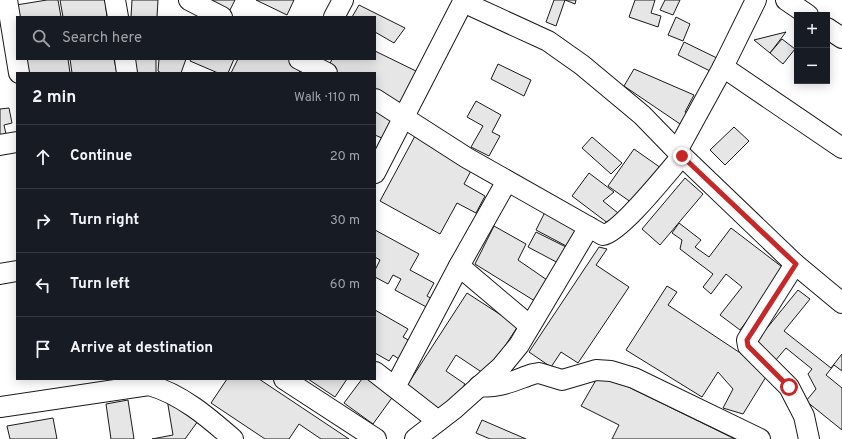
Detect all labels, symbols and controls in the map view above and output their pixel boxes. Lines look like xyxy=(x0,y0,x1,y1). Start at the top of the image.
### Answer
map controls xyxy=(794,12,830,84)
button: + xyxy=(794,12,830,48)
search box xyxy=(16,16,376,60)
icon: search xyxy=(30,27,52,49)
text: Search here xyxy=(62,29,142,48)
button: − xyxy=(794,48,830,84)
text: 2 min xyxy=(32,87,76,109)
text: Walk · 110 m xyxy=(294,90,360,106)
icon: ahead xyxy=(32,146,54,168)
text: Continue xyxy=(70,147,132,166)
route end xyxy=(673,147,691,165)
text: 20 m xyxy=(330,149,360,165)
icon: right xyxy=(32,210,54,232)
text: Turn right xyxy=(70,211,139,230)
text: 30 m xyxy=(330,213,360,229)
icon: left xyxy=(32,274,54,296)
text: Turn left xyxy=(70,275,130,294)
text: 60 m xyxy=(330,277,360,293)
icon: arrive xyxy=(32,338,54,360)
text: Arrive at destination xyxy=(70,339,213,358)
route start xyxy=(780,378,798,396)

